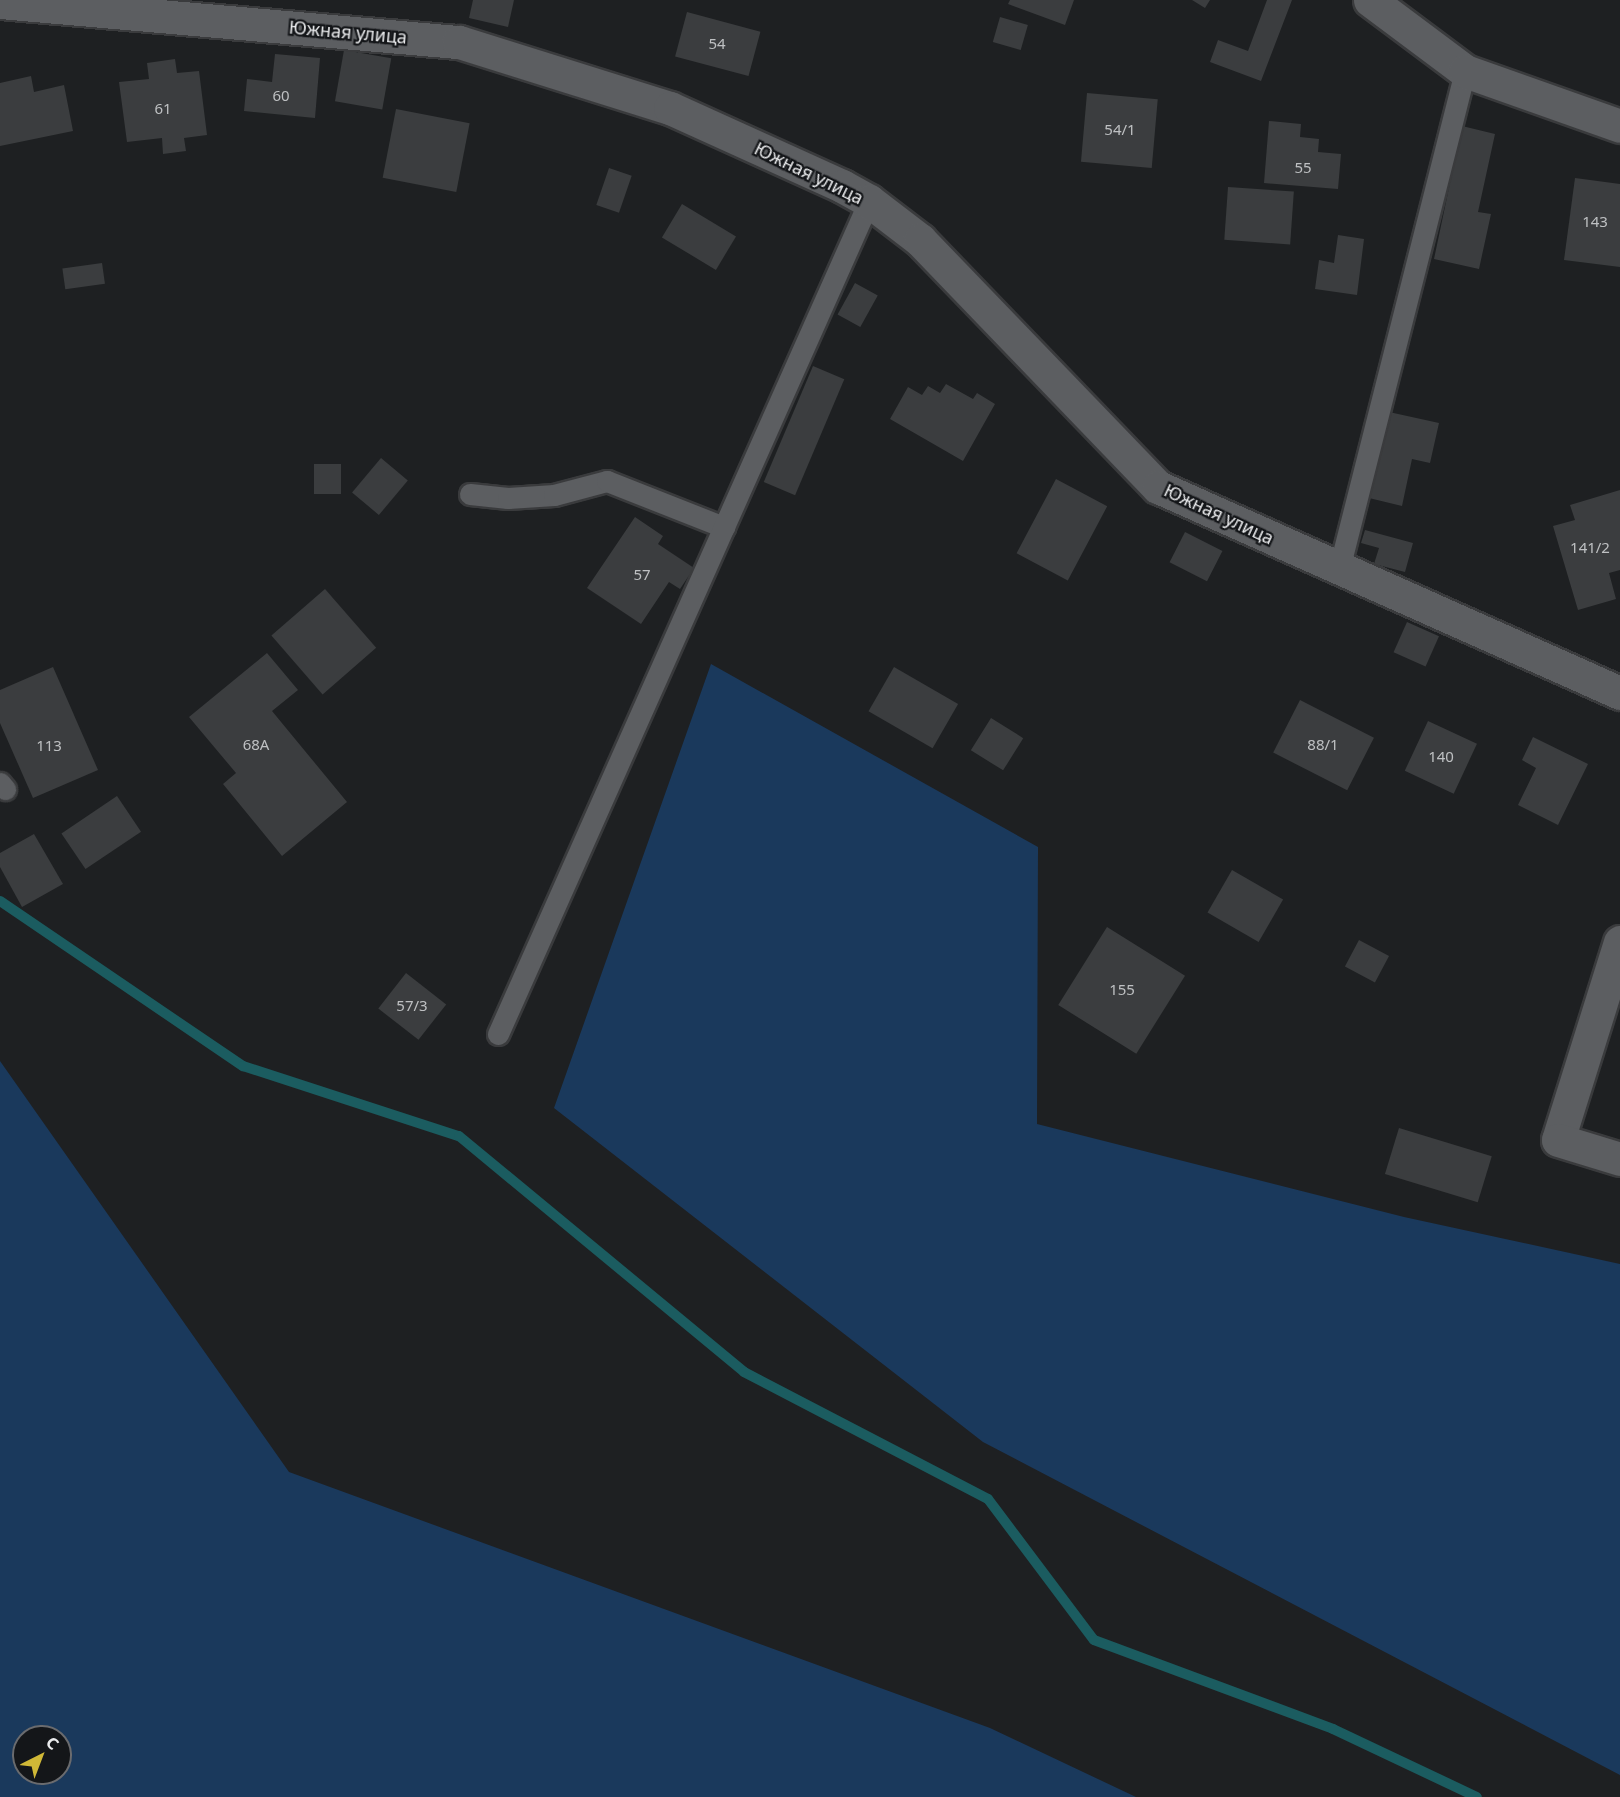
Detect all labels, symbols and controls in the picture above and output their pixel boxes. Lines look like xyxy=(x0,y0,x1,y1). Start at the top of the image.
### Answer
street label: Южная улица xyxy=(288,16,408,48)
house number: 54 xyxy=(708,35,726,53)
house number: 60 xyxy=(272,87,290,105)
house number: 61 xyxy=(154,100,172,118)
house number: 54/1 xyxy=(1104,121,1136,139)
street label: Южная улица xyxy=(751,137,867,209)
house number: 55 xyxy=(1294,159,1312,177)
house number: 143 xyxy=(1582,213,1608,231)
street label: Южная улица xyxy=(1161,479,1277,549)
house number: 141/2 xyxy=(1570,539,1610,557)
house number: 57 xyxy=(633,566,651,584)
house number: 68А xyxy=(243,736,269,754)
house number: 88/1 xyxy=(1307,736,1339,754)
house number: 113 xyxy=(36,737,62,755)
house number: 140 xyxy=(1428,748,1454,766)
house number: 155 xyxy=(1109,981,1135,999)
house number: 57/3 xyxy=(396,997,428,1015)
north arrow xyxy=(12,1725,72,1785)
text: С xyxy=(42,1731,64,1755)

